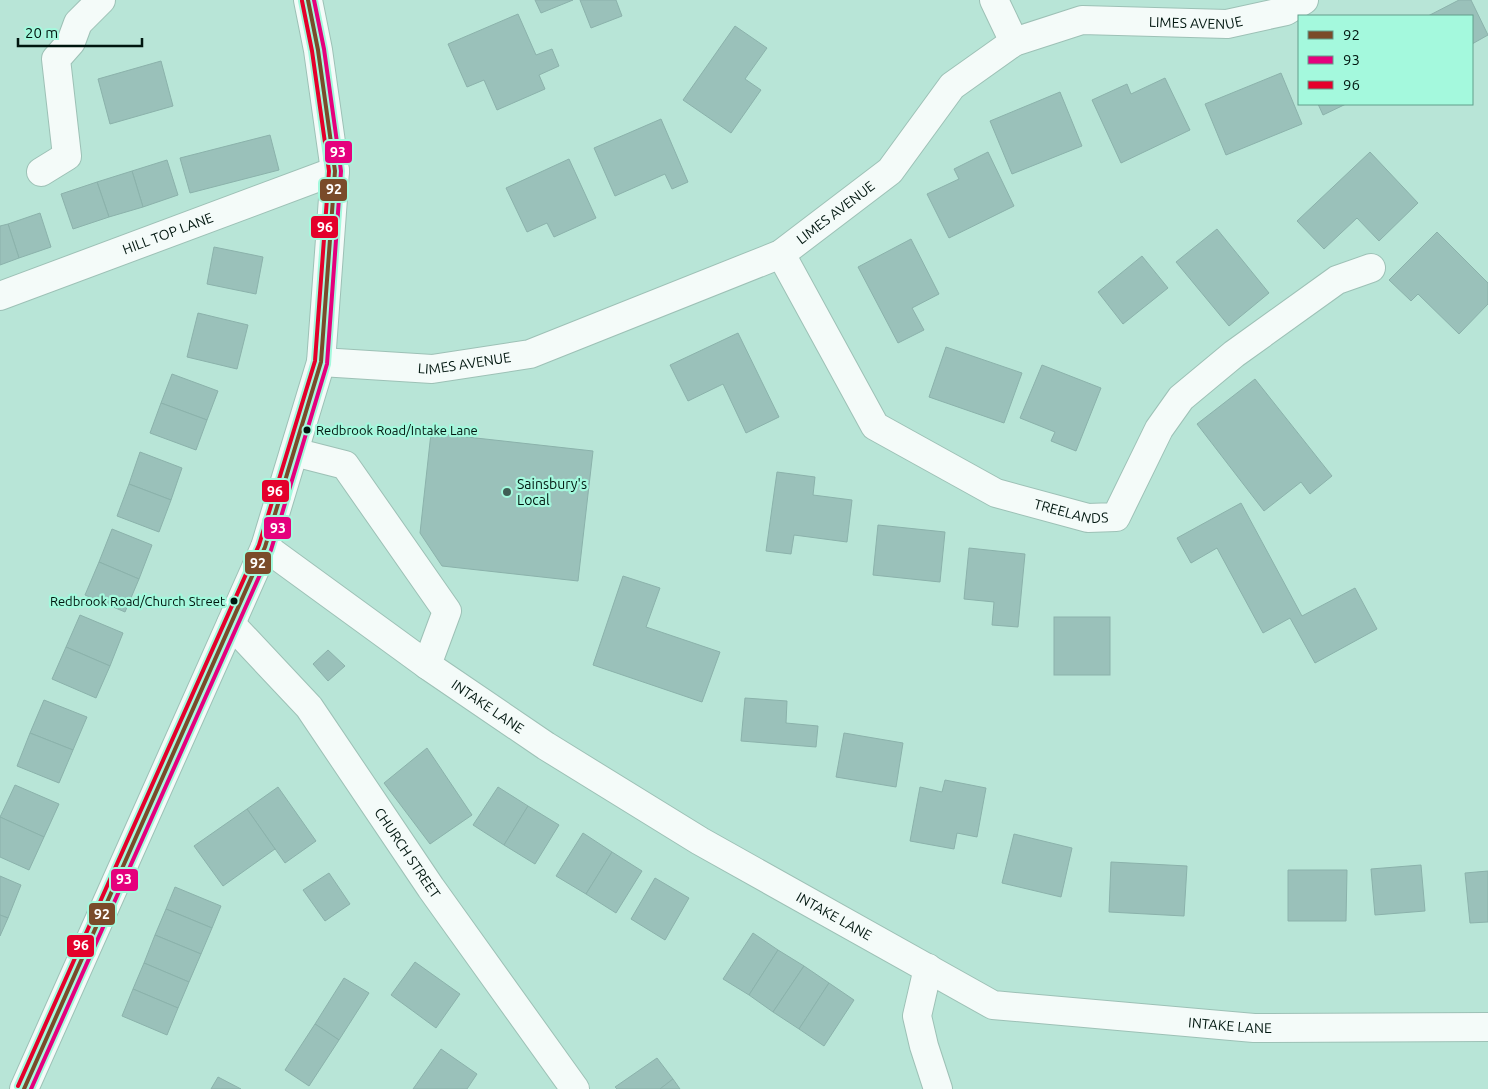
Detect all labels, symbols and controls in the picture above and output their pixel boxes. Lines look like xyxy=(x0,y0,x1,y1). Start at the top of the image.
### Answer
street label: LIMES AVENUE xyxy=(1149,13,1244,32)
scale bar xyxy=(18,15,141,47)
legend xyxy=(1298,15,1473,105)
text: 20 m xyxy=(25,24,58,41)
text: 92 xyxy=(1343,26,1360,43)
text: 93 xyxy=(1343,51,1360,68)
text: 96 xyxy=(1343,76,1360,93)
line badge: 93 xyxy=(324,140,353,164)
text: 93 xyxy=(330,144,346,160)
line badge: 92 xyxy=(319,178,348,202)
street label: LIMES AVENUE xyxy=(793,178,878,247)
text: 92 xyxy=(326,181,342,197)
street label: HILL TOP LANE xyxy=(120,209,215,258)
line badge: 96 xyxy=(310,215,339,239)
text: 96 xyxy=(317,219,333,235)
street label: LIMES AVENUE xyxy=(417,349,512,377)
place label: Redbrook Road/Intake Lane xyxy=(316,423,478,437)
marker: Redbrook Road/Intake Lane xyxy=(302,425,312,435)
place label: Sainsbury's Local xyxy=(517,476,587,508)
line badge: 96 xyxy=(261,479,290,503)
text: 96 xyxy=(267,483,283,499)
marker: Sainsbury's Local xyxy=(501,486,513,498)
street label: TREELANDS xyxy=(1032,496,1109,527)
line badge: 93 xyxy=(263,516,292,540)
text: 93 xyxy=(270,520,286,536)
line badge: 92 xyxy=(244,551,272,575)
text: 92 xyxy=(250,555,266,571)
place label: Redbrook Road/Church Street xyxy=(50,594,225,608)
marker: Redbrook Road/Church Street xyxy=(229,596,239,606)
street label: INTAKE LANE xyxy=(449,676,527,737)
street label: CHURCH STREET xyxy=(371,805,444,901)
line badge: 93 xyxy=(110,868,139,892)
text: 93 xyxy=(116,871,132,887)
street label: INTAKE LANE xyxy=(794,889,875,944)
line badge: 92 xyxy=(88,902,116,926)
text: 92 xyxy=(94,906,110,922)
line badge: 96 xyxy=(66,934,95,958)
text: 96 xyxy=(73,937,89,953)
street label: INTAKE LANE xyxy=(1188,1014,1272,1036)

